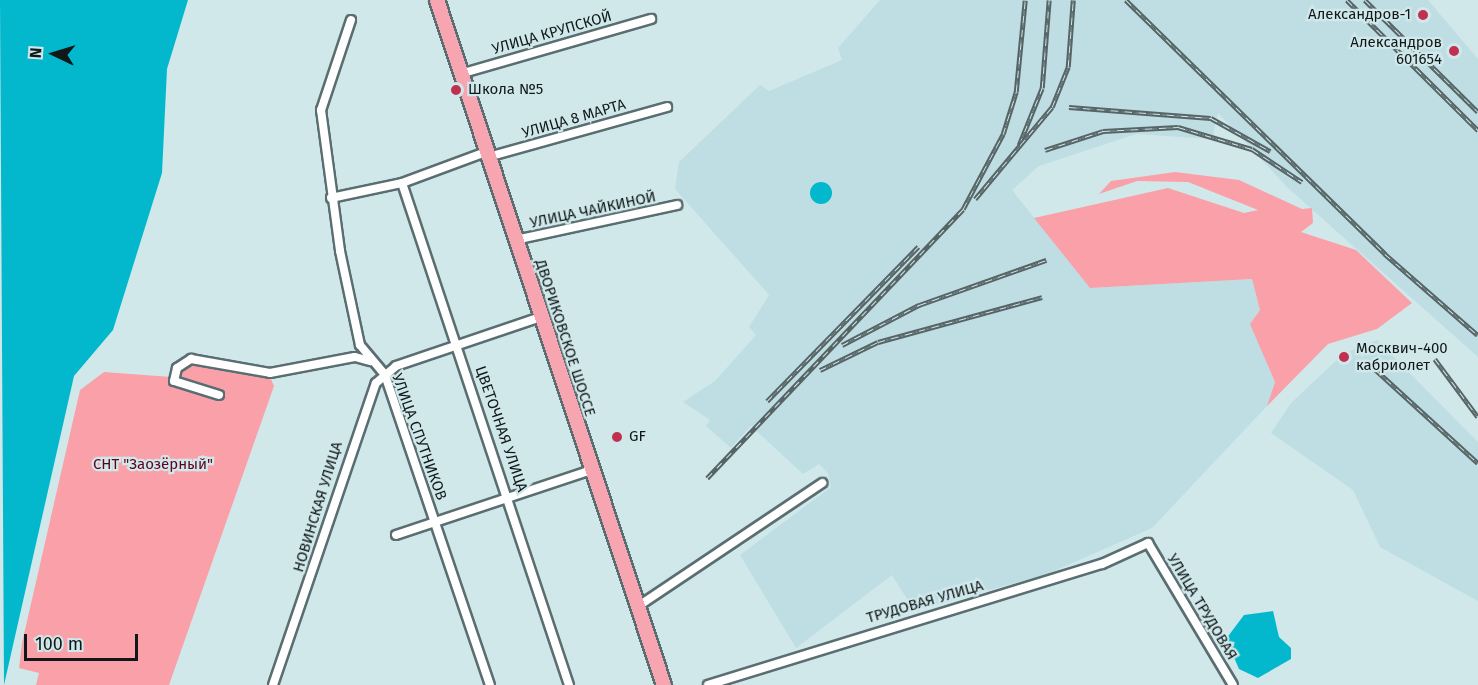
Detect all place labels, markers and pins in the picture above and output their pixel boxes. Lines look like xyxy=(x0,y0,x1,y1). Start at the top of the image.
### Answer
place label: Александров-1 xyxy=(1308,6,1411,24)
marker: Александров-1 xyxy=(1416,8,1430,22)
place label: Александров 601654 xyxy=(1350,33,1442,68)
marker: Александров 601654 xyxy=(1447,44,1461,58)
place label: Школа №5 xyxy=(468,81,543,99)
marker: Школа №5 xyxy=(449,83,463,97)
place label: Москвич-400 кабриолет xyxy=(1356,339,1448,374)
marker: Москвич-400 кабриолет xyxy=(1337,350,1351,364)
place label: GF xyxy=(629,428,646,446)
marker: GF xyxy=(610,430,624,444)

